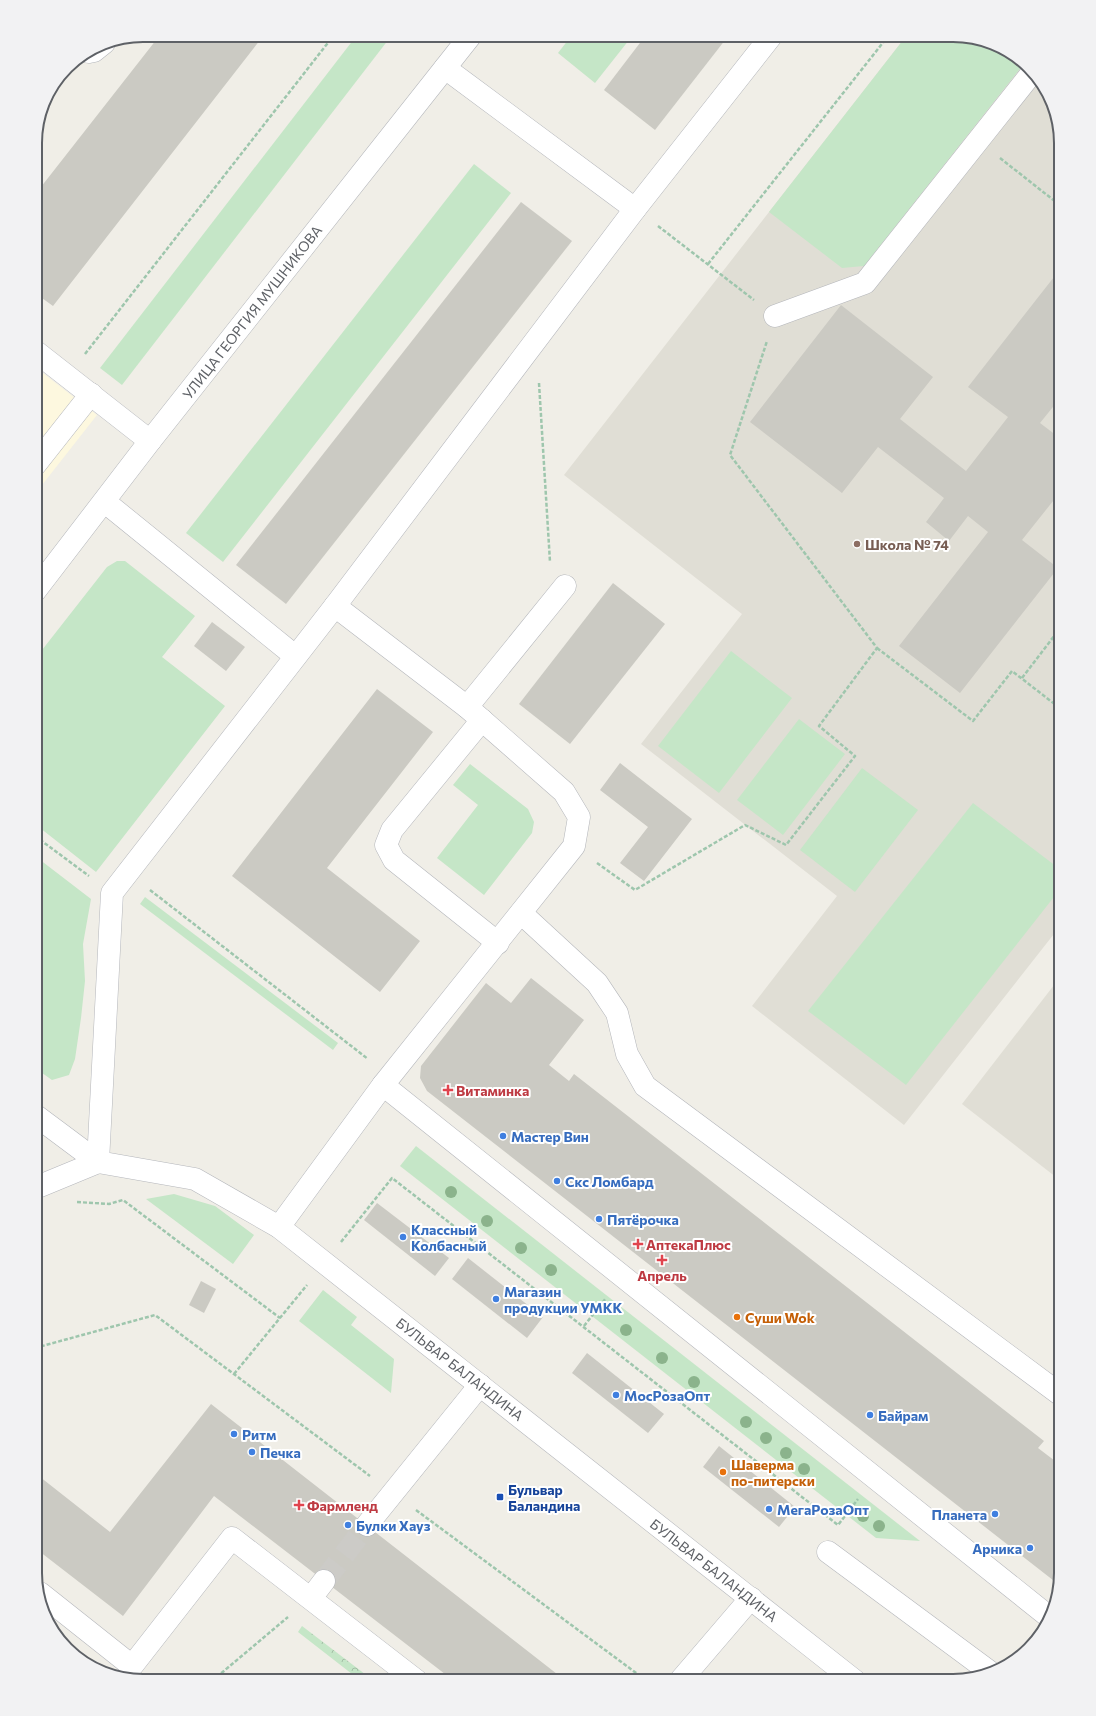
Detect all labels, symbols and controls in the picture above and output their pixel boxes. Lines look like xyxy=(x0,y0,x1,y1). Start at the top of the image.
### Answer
street label: УЛИЦА ГЕОРГИЯ МУШНИКОВА xyxy=(179,221,325,402)
place label: Школа № 74 xyxy=(865,536,949,553)
marker: Школа № 74 xyxy=(852,539,862,549)
place label: Витаминка xyxy=(456,1082,529,1099)
marker: Витаминка xyxy=(443,1085,453,1095)
place label: Мастер Вин xyxy=(511,1128,589,1145)
marker: Мастер Вин xyxy=(498,1131,508,1141)
place label: Скс Ломбард xyxy=(565,1173,654,1190)
marker: Скс Ломбард xyxy=(552,1176,562,1186)
place label: Пятёрочка xyxy=(607,1211,679,1228)
marker: Пятёрочка xyxy=(594,1214,604,1224)
place label: Классный Колбасный xyxy=(411,1221,487,1254)
marker: Классный Колбасный xyxy=(398,1232,408,1242)
place label: АптекаПлюс xyxy=(646,1236,731,1253)
marker: АптекаПлюс xyxy=(633,1239,643,1249)
marker: Апрель xyxy=(657,1255,667,1265)
place label: Апрель xyxy=(637,1267,687,1284)
place label: Магазин продукции УМКК xyxy=(504,1283,622,1316)
marker: Магазин продукции УМКК xyxy=(491,1294,501,1304)
place label: Суши Wok xyxy=(745,1309,815,1326)
marker: Суши Wok xyxy=(732,1312,742,1322)
street label: БУЛЬВАР БАЛАНДИНА xyxy=(393,1314,527,1424)
place label: МосРозаОпт xyxy=(624,1387,710,1404)
marker: МосРозаОпт xyxy=(611,1390,621,1400)
place label: Байрам xyxy=(878,1407,928,1424)
marker: Байрам xyxy=(865,1410,875,1420)
place label: Ритм xyxy=(242,1426,276,1443)
marker: Ритм xyxy=(229,1429,239,1439)
place label: Печка xyxy=(260,1444,301,1461)
marker: Печка xyxy=(247,1447,257,1457)
place label: Шаверма по-питерски xyxy=(731,1456,815,1489)
marker: Шаверма по-питерски xyxy=(718,1467,728,1477)
place label: Бульвар Баландина xyxy=(508,1481,580,1514)
marker: Бульвар Баландина xyxy=(495,1492,505,1502)
place label: Фармленд xyxy=(307,1497,378,1514)
marker: Фармленд xyxy=(294,1500,304,1510)
place label: МегаРозаОпт xyxy=(777,1501,869,1518)
marker: МегаРозаОпт xyxy=(764,1504,774,1514)
place label: Планета xyxy=(931,1506,987,1523)
marker: Планета xyxy=(990,1509,1000,1519)
street label: БУЛЬВАР БАЛАНДИНА xyxy=(647,1515,781,1625)
place label: Булки Хауз xyxy=(356,1517,431,1534)
marker: Булки Хауз xyxy=(343,1520,353,1530)
place label: Арника xyxy=(972,1540,1022,1557)
marker: Арника xyxy=(1025,1543,1035,1553)

